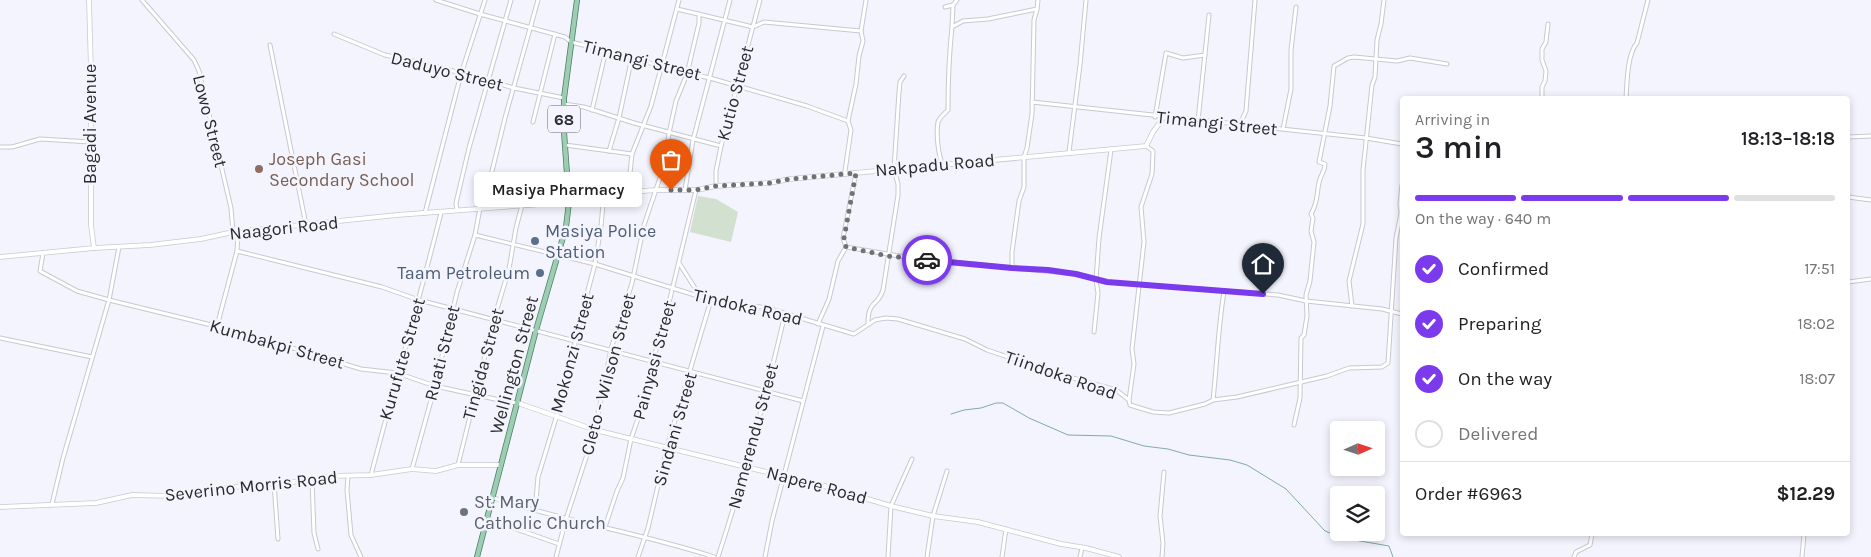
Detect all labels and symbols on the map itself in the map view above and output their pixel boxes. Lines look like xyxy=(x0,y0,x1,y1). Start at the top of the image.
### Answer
street label: Timangi Street xyxy=(581,35,704,85)
street label: Kutio Street xyxy=(712,43,758,143)
street label: Daduyo Street xyxy=(388,46,506,96)
street label: Bagadi Avenue xyxy=(79,64,101,184)
street label: Lowo Street xyxy=(188,72,232,170)
road number: 68 xyxy=(548,106,580,132)
street label: Timangi Street xyxy=(1156,106,1279,140)
pin xyxy=(650,139,692,190)
place label: Joseph Gasi Secondary School xyxy=(269,148,415,191)
street label: Nakpadu Road xyxy=(874,149,996,181)
marker: Joseph Gasi Secondary School xyxy=(253,163,265,175)
callout: Masiya Pharmacy xyxy=(473,172,641,208)
street label: Naagori Road xyxy=(228,211,340,245)
place label: Masiya Police Station xyxy=(545,220,656,263)
marker: Masiya Police Station xyxy=(529,235,541,247)
courier xyxy=(902,235,952,285)
pin xyxy=(1242,243,1284,294)
place label: Taam Petroleum xyxy=(397,262,530,284)
marker: Taam Petroleum xyxy=(534,267,546,279)
street label: Tindoka Road xyxy=(691,284,805,330)
street label: Mokonzi Street xyxy=(545,290,599,416)
street label: Cleto - Wilson Street xyxy=(576,290,640,458)
street label: Wellington Street xyxy=(485,293,543,437)
street label: Kurufute Street xyxy=(374,295,430,423)
street label: Painyasi Street xyxy=(627,298,681,422)
street label: Ruati Street xyxy=(420,303,465,403)
street label: Tingida Street xyxy=(457,305,509,422)
street label: Kumbakpi Street xyxy=(207,314,347,374)
street label: Tiindoka Road xyxy=(1002,346,1120,404)
street label: Namerendu Street xyxy=(723,360,783,511)
street label: Sindani Street xyxy=(648,369,702,489)
north arrow xyxy=(1330,421,1385,476)
street label: Napere Road xyxy=(764,461,870,509)
street label: Severino Morris Road xyxy=(163,466,339,506)
place label: St. Mary Catholic Church xyxy=(474,491,606,534)
marker: St. Mary Catholic Church xyxy=(458,506,470,518)

